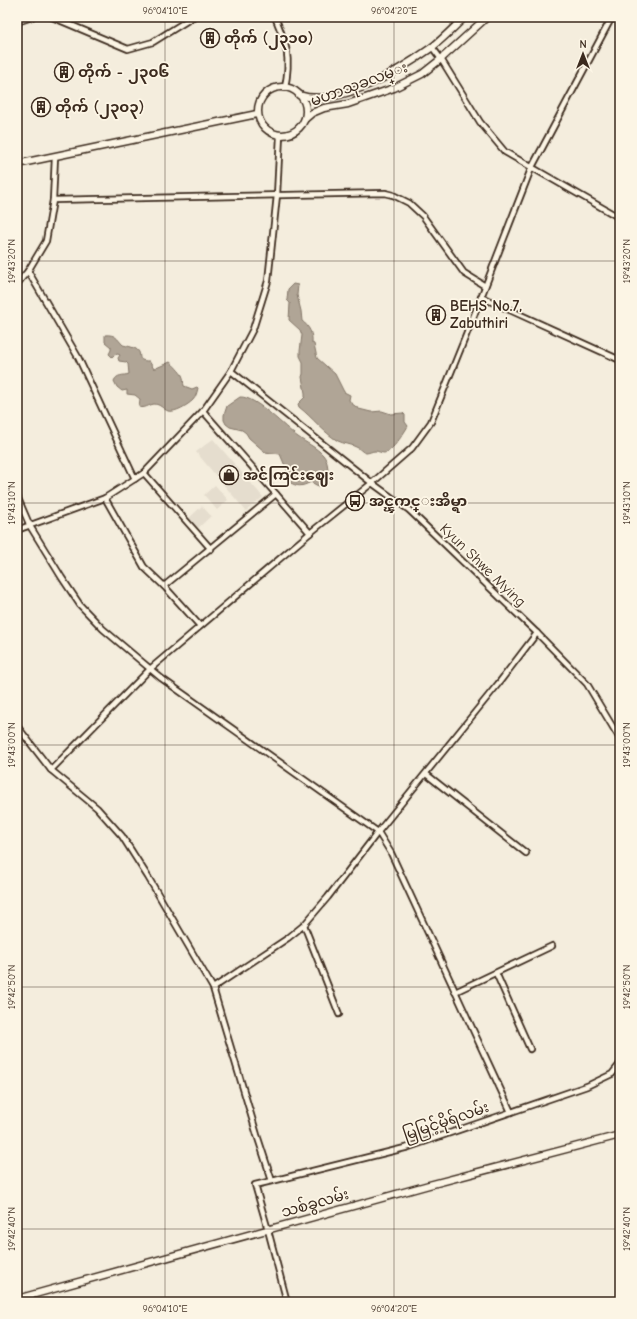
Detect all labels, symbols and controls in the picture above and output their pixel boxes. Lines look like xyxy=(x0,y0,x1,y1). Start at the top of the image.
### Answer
text: 96°04'10"E xyxy=(143,5,187,17)
text: 96°04'20"E xyxy=(371,5,417,17)
building icon: တိုက် (၂၃၁၀) xyxy=(199,27,221,49)
place label: တိုက် (၂၃၁၀) xyxy=(224,28,313,50)
north arrow xyxy=(563,34,603,74)
text: N xyxy=(579,38,587,51)
street label: မဟာသုခလမ္း xyxy=(308,58,411,113)
building icon: တိုက် - ၂၃၀၆ xyxy=(53,61,75,83)
place label: တိုက် - ၂၃၀၆ xyxy=(78,62,170,84)
building icon: တိုက် (၂၃၀၃) xyxy=(30,96,52,118)
place label: တိုက် (၂၃၀၃) xyxy=(55,97,144,119)
text: 19°43'20"N xyxy=(6,239,18,283)
text: 19°43'20"N xyxy=(621,239,633,283)
place label: BEHS No.7, Zabuthiri xyxy=(450,297,522,332)
building icon: BEHS No.7, Zabuthiri xyxy=(425,304,447,326)
shop icon: အင်ကြင်းဈေး xyxy=(218,464,240,486)
place label: အင်ကြင်းဈေး xyxy=(243,465,334,487)
text: 19°43'10"N xyxy=(6,482,18,524)
text: 19°43'10"N xyxy=(621,482,633,524)
bus stop icon: အင္ၾကင္းအိမ္ရာ xyxy=(344,490,366,512)
place label: အင္ၾကင္းအိမ္ရာ xyxy=(369,491,467,513)
street label: Kyun Shwe Mying xyxy=(436,519,530,611)
text: 19°43'00"N xyxy=(6,722,18,768)
text: 19°43'00"N xyxy=(621,722,633,768)
text: 19°42'50"N xyxy=(6,965,18,1009)
text: 19°42'50"N xyxy=(621,965,633,1009)
street label: မြမြင့်မိုရ်လမ်း xyxy=(400,1097,492,1147)
street label: သစ်ခွလမ်း xyxy=(279,1184,351,1223)
text: 19°42'40"N xyxy=(6,1207,18,1251)
text: 19°42'40"N xyxy=(621,1207,633,1251)
text: 96°04'10"E xyxy=(143,1303,187,1315)
text: 96°04'20"E xyxy=(371,1303,417,1315)

